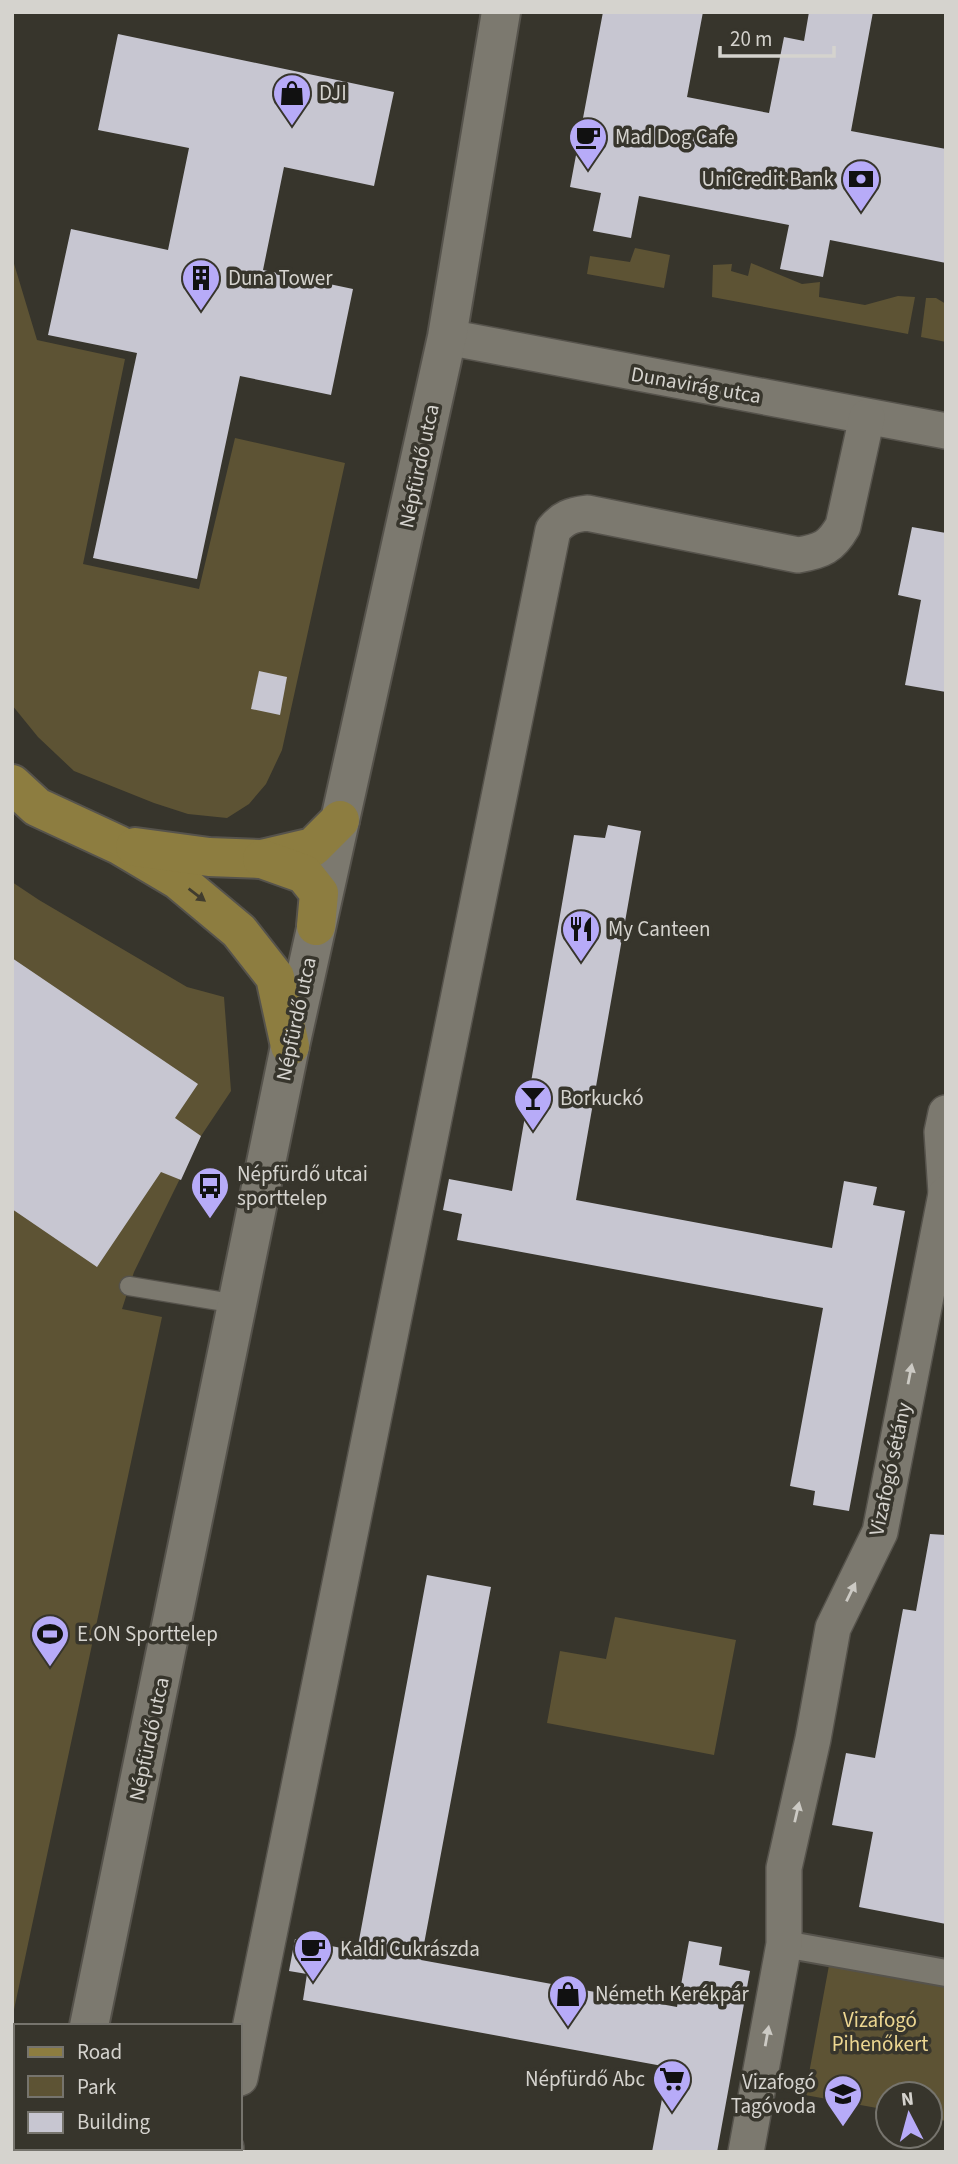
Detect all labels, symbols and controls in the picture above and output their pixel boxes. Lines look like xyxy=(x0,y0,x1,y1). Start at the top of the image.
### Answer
scale bar xyxy=(720,14,834,58)
text: 20 m xyxy=(730,24,772,54)
shop icon: DJI xyxy=(271,72,313,127)
place label: DJI xyxy=(319,78,347,108)
cafe icon: Mad Dog Cafe xyxy=(567,116,609,171)
place label: Mad Dog Cafe xyxy=(615,122,735,152)
bank icon: UniCredit Bank xyxy=(840,158,882,213)
place label: UniCredit Bank xyxy=(701,164,835,194)
building icon: Duna Tower xyxy=(180,257,222,312)
place label: Duna Tower xyxy=(228,263,333,293)
street label: Dunavirág utca xyxy=(629,359,763,411)
street label: Népfürdő utca xyxy=(391,401,447,531)
one-way arrow xyxy=(188,888,206,902)
restaurant icon: My Canteen xyxy=(560,908,602,963)
place label: My Canteen xyxy=(608,914,710,944)
street label: Népfürdő utca xyxy=(268,954,324,1084)
bar icon: Borkuckó xyxy=(512,1077,554,1132)
place label: Borkuckó xyxy=(560,1083,644,1113)
place label: Népfürdő utcai sporttelep xyxy=(237,1159,368,1213)
bus stop icon: Népfürdő utcai sporttelep xyxy=(189,1165,231,1220)
one-way arrow xyxy=(905,1363,916,1385)
street label: Vizafogó sétány xyxy=(861,1399,919,1539)
one-way arrow xyxy=(845,1582,856,1602)
sports icon: E.ON Sporttelep xyxy=(29,1613,71,1668)
place label: E.ON Sporttelep xyxy=(77,1619,218,1649)
street label: Népfürdő utca xyxy=(121,1674,177,1804)
one-way arrow xyxy=(791,1801,802,1823)
cafe icon: Kaldi Cukrászda xyxy=(292,1928,334,1983)
place label: Kaldi Cukrászda xyxy=(340,1934,480,1964)
shop icon: Németh Kerékpár xyxy=(547,1973,589,2028)
place label: Németh Kerékpár xyxy=(595,1979,750,2009)
park label: Vizafogó Pihenőkert xyxy=(832,2005,928,2059)
legend xyxy=(14,2024,242,2150)
one-way arrow xyxy=(762,2025,773,2047)
text: Road xyxy=(77,2037,122,2067)
supermarket icon: Népfürdő Abc xyxy=(651,2058,693,2113)
place label: Népfürdő Abc xyxy=(525,2064,645,2094)
place label: Vizafogó Tagóvoda xyxy=(731,2067,816,2121)
text: Park xyxy=(77,2072,117,2102)
school or university icon: Vizafogó Tagóvoda xyxy=(822,2073,864,2128)
north arrow xyxy=(874,2080,944,2150)
text: N xyxy=(900,2085,915,2114)
text: Building xyxy=(77,2107,151,2137)

